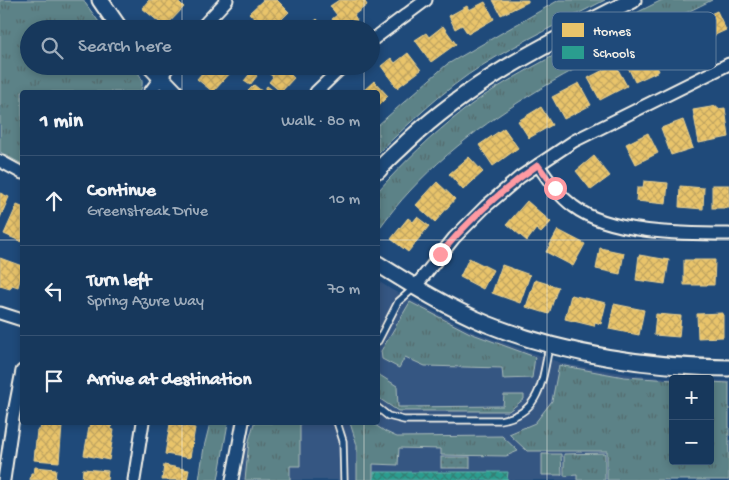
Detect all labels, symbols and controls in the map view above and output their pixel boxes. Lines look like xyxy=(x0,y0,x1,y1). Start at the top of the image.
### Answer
legend xyxy=(552,12,716,70)
search box xyxy=(20,20,380,75)
text: Homes xyxy=(593,24,631,41)
icon: search xyxy=(38,34,66,62)
text: Search here xyxy=(78,36,172,59)
text: Schools xyxy=(593,46,635,63)
text: 1 min xyxy=(40,110,83,135)
text: Walk · 80 m xyxy=(281,113,360,132)
route start xyxy=(544,177,567,200)
text: Continue xyxy=(87,180,156,203)
icon: ahead xyxy=(40,187,68,215)
text: 10 m xyxy=(329,191,360,210)
text: Greenstreak Drive xyxy=(87,203,208,222)
route end xyxy=(429,243,452,266)
text: Turn left xyxy=(87,270,151,293)
icon: left xyxy=(40,277,68,305)
text: 70 m xyxy=(327,281,360,300)
text: Spring Azure Way xyxy=(87,293,204,312)
icon: arrive xyxy=(40,367,68,395)
text: Arrive at destination xyxy=(87,369,251,392)
map controls xyxy=(669,375,714,465)
button: + xyxy=(669,375,714,420)
button: − xyxy=(669,420,714,465)

